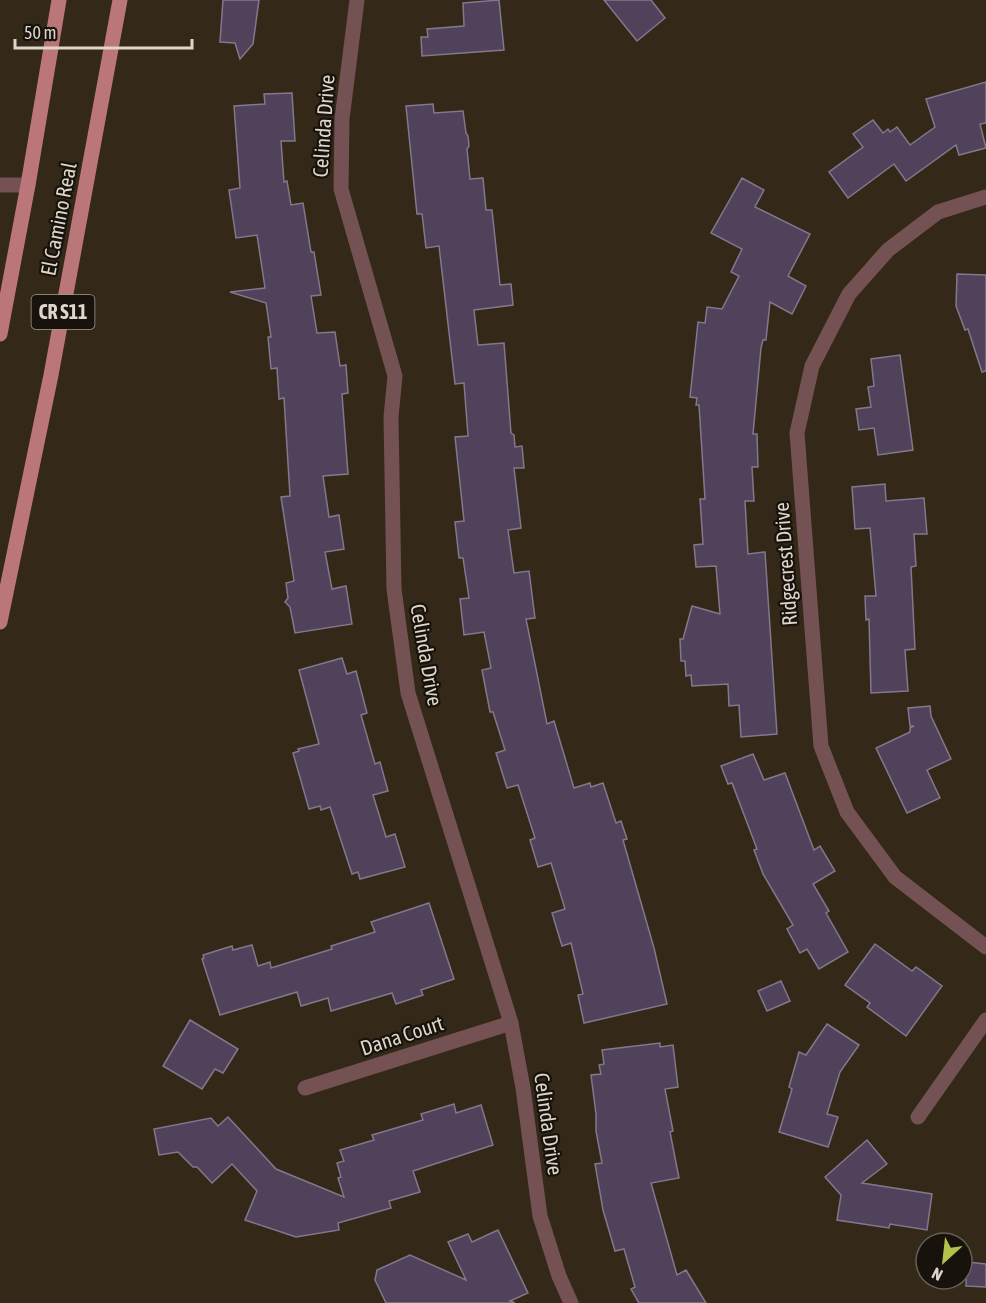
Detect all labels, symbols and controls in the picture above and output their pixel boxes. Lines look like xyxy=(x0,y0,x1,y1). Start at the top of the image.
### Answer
scale bar xyxy=(15,12,192,50)
text: 50 m xyxy=(24,22,56,43)
street label: Celinda Drive xyxy=(307,74,339,178)
street label: El Camino Real xyxy=(35,160,81,277)
road number: CR S11 xyxy=(32,295,94,329)
street label: Ridgecrest Drive xyxy=(769,501,801,627)
street label: Celinda Drive xyxy=(406,602,448,708)
street label: Dana Court xyxy=(357,1010,446,1060)
street label: Celinda Drive xyxy=(530,1071,568,1176)
north arrow xyxy=(914,1231,974,1291)
text: N xyxy=(929,1264,945,1285)

